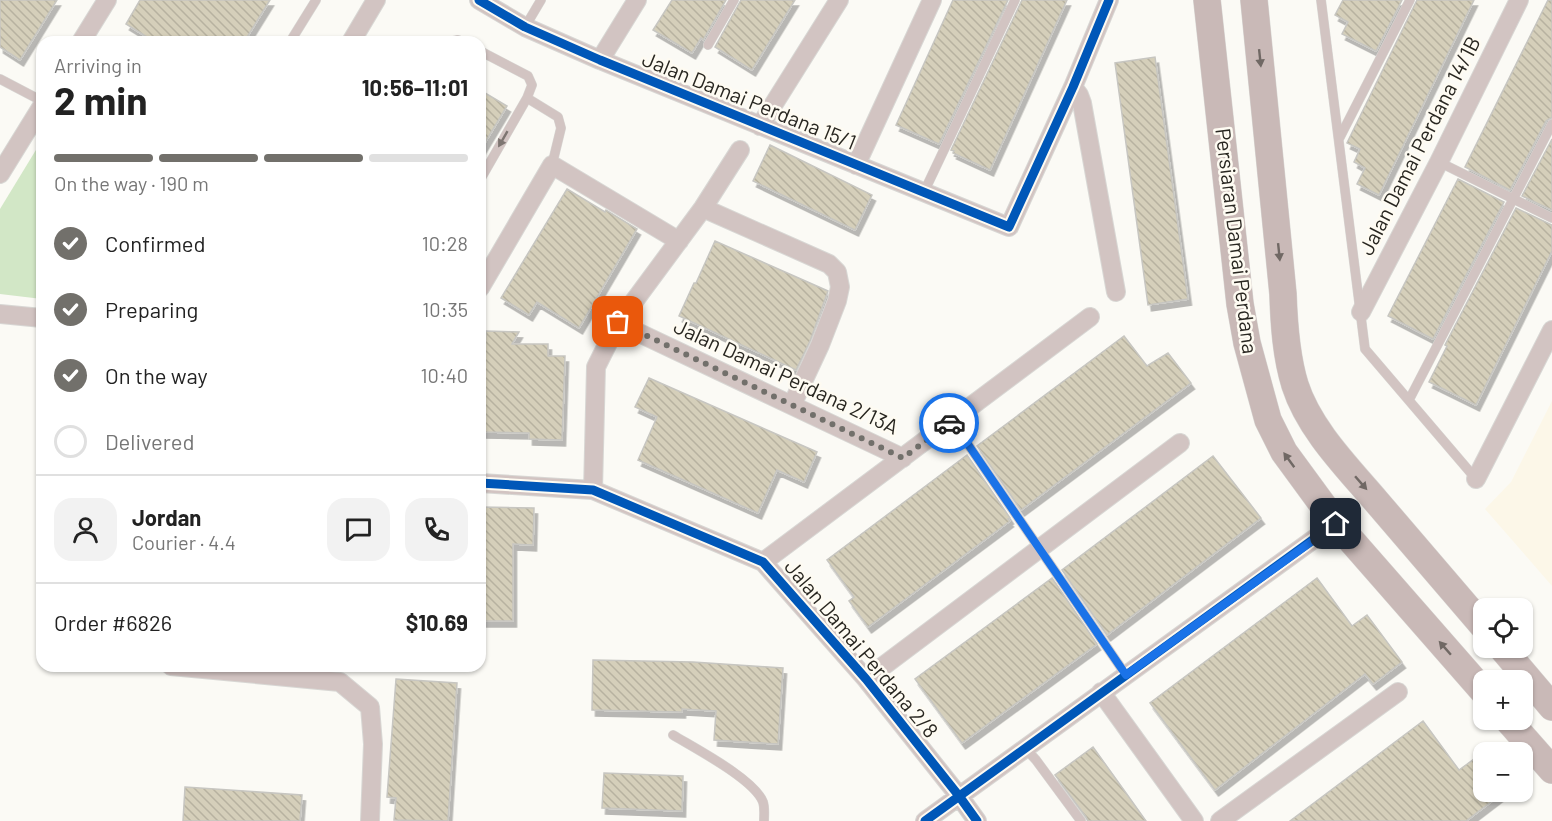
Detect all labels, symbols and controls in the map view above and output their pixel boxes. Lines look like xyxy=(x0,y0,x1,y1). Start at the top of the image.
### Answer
street label: Jalan Damai Perdana 14/1B xyxy=(1353,32,1485,259)
street label: Jalan Damai Perdana 15/1 xyxy=(639,45,860,154)
one-way arrow xyxy=(1255,49,1265,68)
text: Arriving in xyxy=(54,53,142,77)
text: 10:56–11:01 xyxy=(362,74,468,100)
text: 2 min xyxy=(54,76,147,123)
street label: Persiaran Damai Perdana xyxy=(1211,127,1264,355)
one-way arrow xyxy=(498,131,509,147)
text: On the way · 190 m xyxy=(54,171,209,195)
icon: check xyxy=(54,227,87,260)
text: Confirmed xyxy=(105,230,205,256)
text: 10:28 xyxy=(422,231,468,255)
one-way arrow xyxy=(1274,243,1284,262)
icon: check xyxy=(54,293,87,326)
text: Preparing xyxy=(105,296,198,322)
pin xyxy=(592,296,643,347)
text: 10:35 xyxy=(422,297,468,321)
icon: bag xyxy=(601,305,634,338)
street label: Jalan Damai Perdana 2/13A xyxy=(670,313,903,439)
icon: check xyxy=(54,359,87,392)
text: On the way xyxy=(105,362,208,388)
text: 10:40 xyxy=(421,363,468,387)
courier xyxy=(919,393,979,453)
icon: car xyxy=(933,407,966,440)
text: Delivered xyxy=(105,428,194,454)
one-way arrow xyxy=(1283,452,1295,468)
one-way arrow xyxy=(1354,475,1367,491)
button: person xyxy=(54,498,117,561)
button: chat xyxy=(327,498,390,561)
button: phone xyxy=(405,498,468,561)
pin xyxy=(1310,498,1361,549)
text: Jordan xyxy=(132,504,201,530)
icon: home xyxy=(1319,507,1352,540)
text: Courier · 4.4 xyxy=(132,530,236,554)
street label: Jalan Damai Perdana 2/8 xyxy=(780,554,944,742)
map controls xyxy=(1473,598,1533,802)
button: locate xyxy=(1473,598,1533,658)
text: Order #6826 xyxy=(54,609,172,635)
text: $10.69 xyxy=(406,609,468,635)
one-way arrow xyxy=(1439,641,1452,656)
button: + xyxy=(1473,670,1533,730)
button: − xyxy=(1473,742,1533,802)

